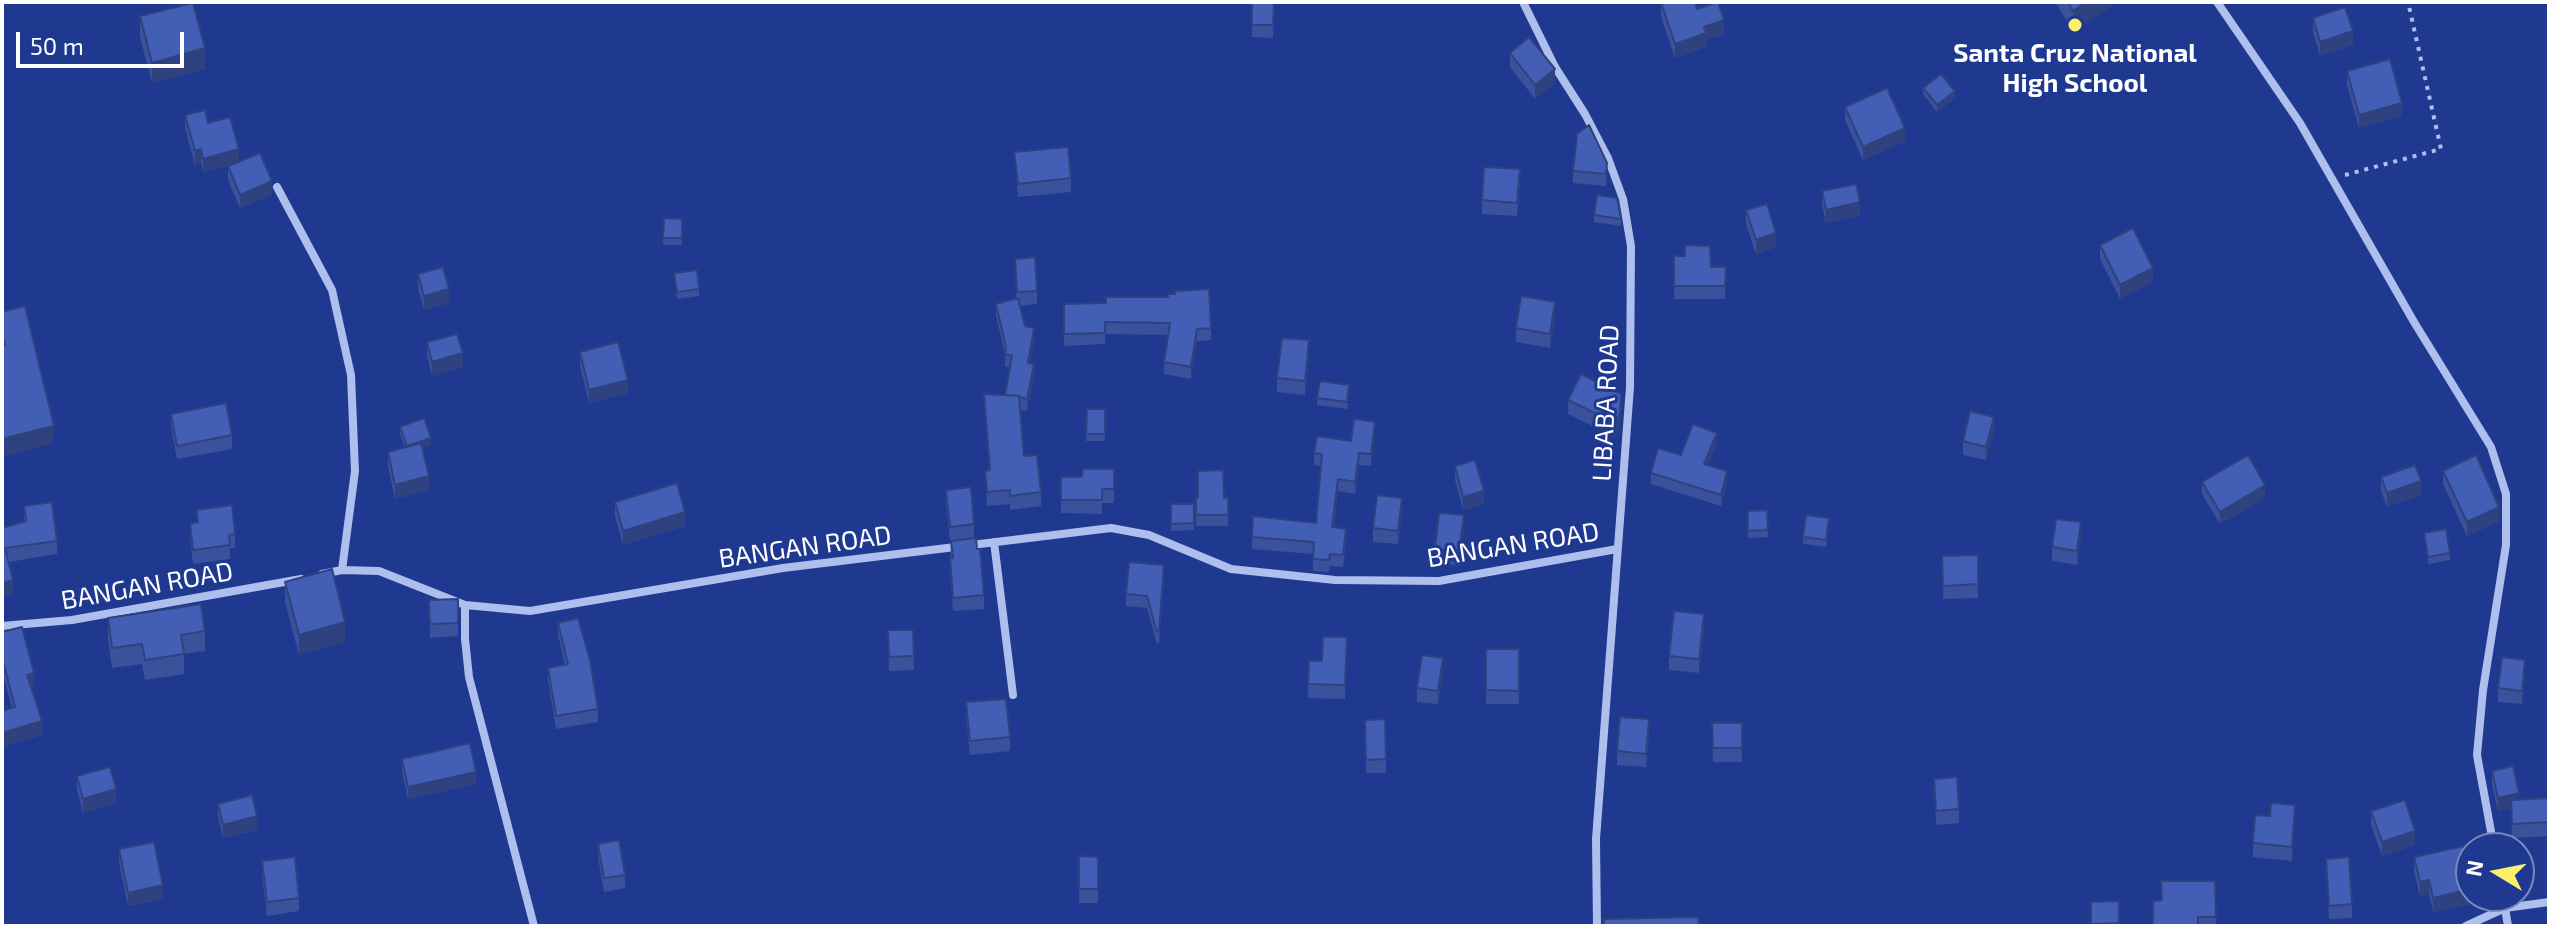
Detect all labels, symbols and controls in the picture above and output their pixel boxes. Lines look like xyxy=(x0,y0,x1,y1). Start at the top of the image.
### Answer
scale bar xyxy=(20,16,188,66)
marker: Santa Cruz National High School xyxy=(2066,16,2084,34)
text: 50 m xyxy=(30,31,84,60)
place label: Santa Cruz National High School xyxy=(1953,37,2197,98)
street label: LIBABA ROAD xyxy=(1586,324,1626,482)
street label: BANGAN ROAD xyxy=(1425,516,1601,574)
street label: BANGAN ROAD xyxy=(717,519,893,575)
street label: BANGAN ROAD xyxy=(59,556,235,616)
north arrow xyxy=(2455,832,2535,912)
text: N xyxy=(2459,858,2488,878)

